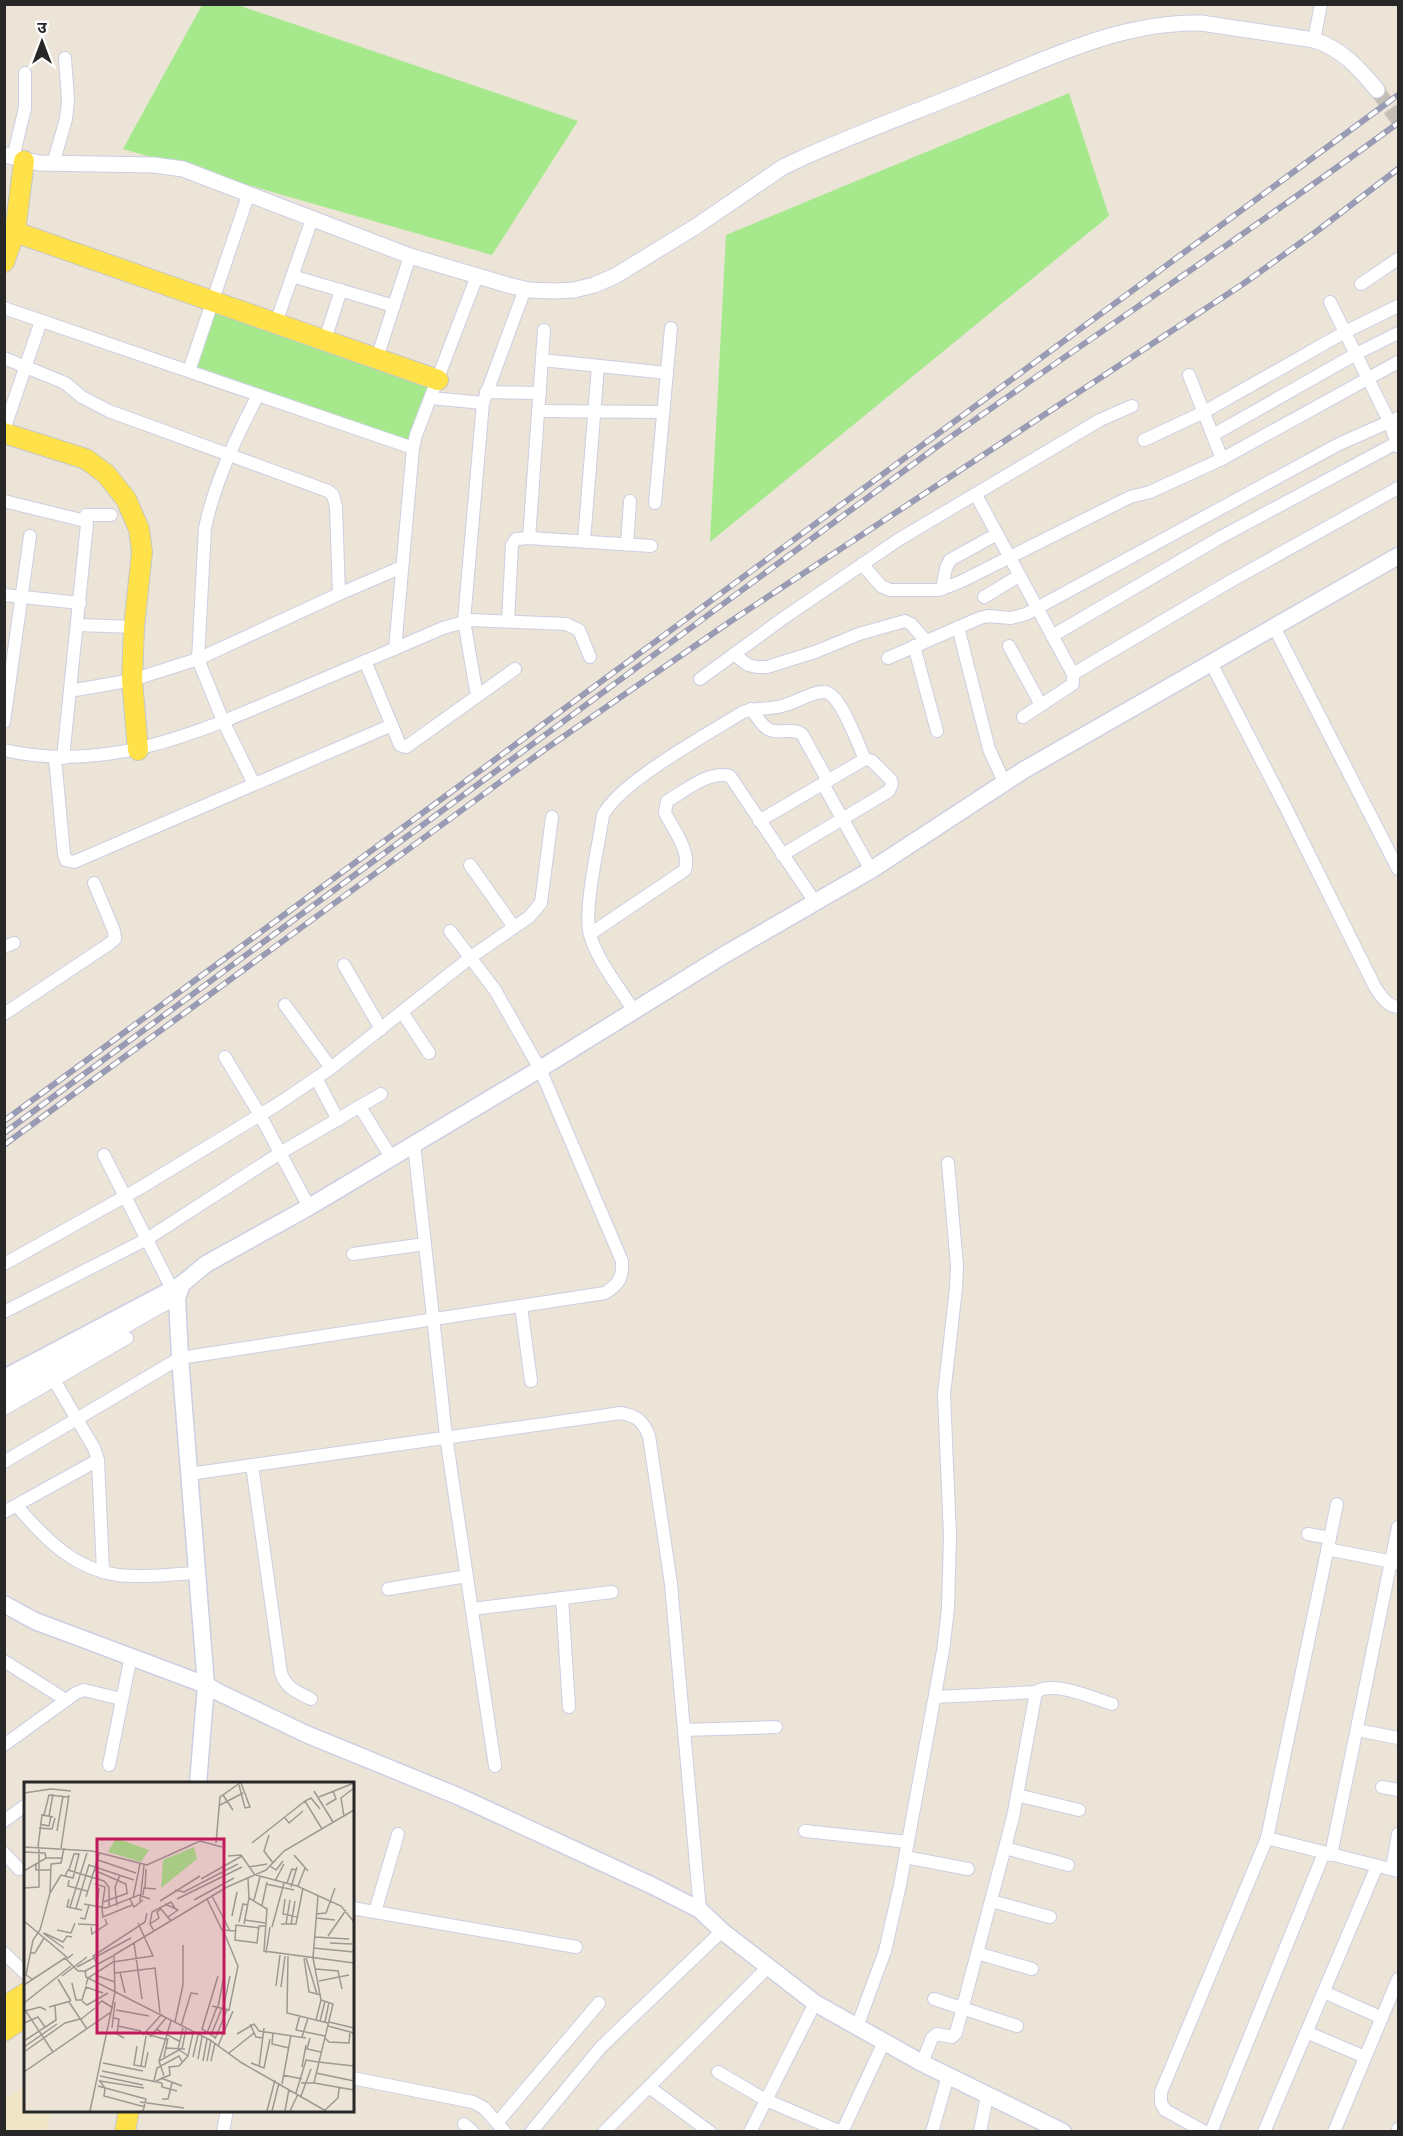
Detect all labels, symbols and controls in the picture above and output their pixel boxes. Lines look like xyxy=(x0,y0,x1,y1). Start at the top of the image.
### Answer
north arrow xyxy=(12,12,72,72)
text: उ xyxy=(37,18,47,37)
inset map xyxy=(24,1782,354,2112)

